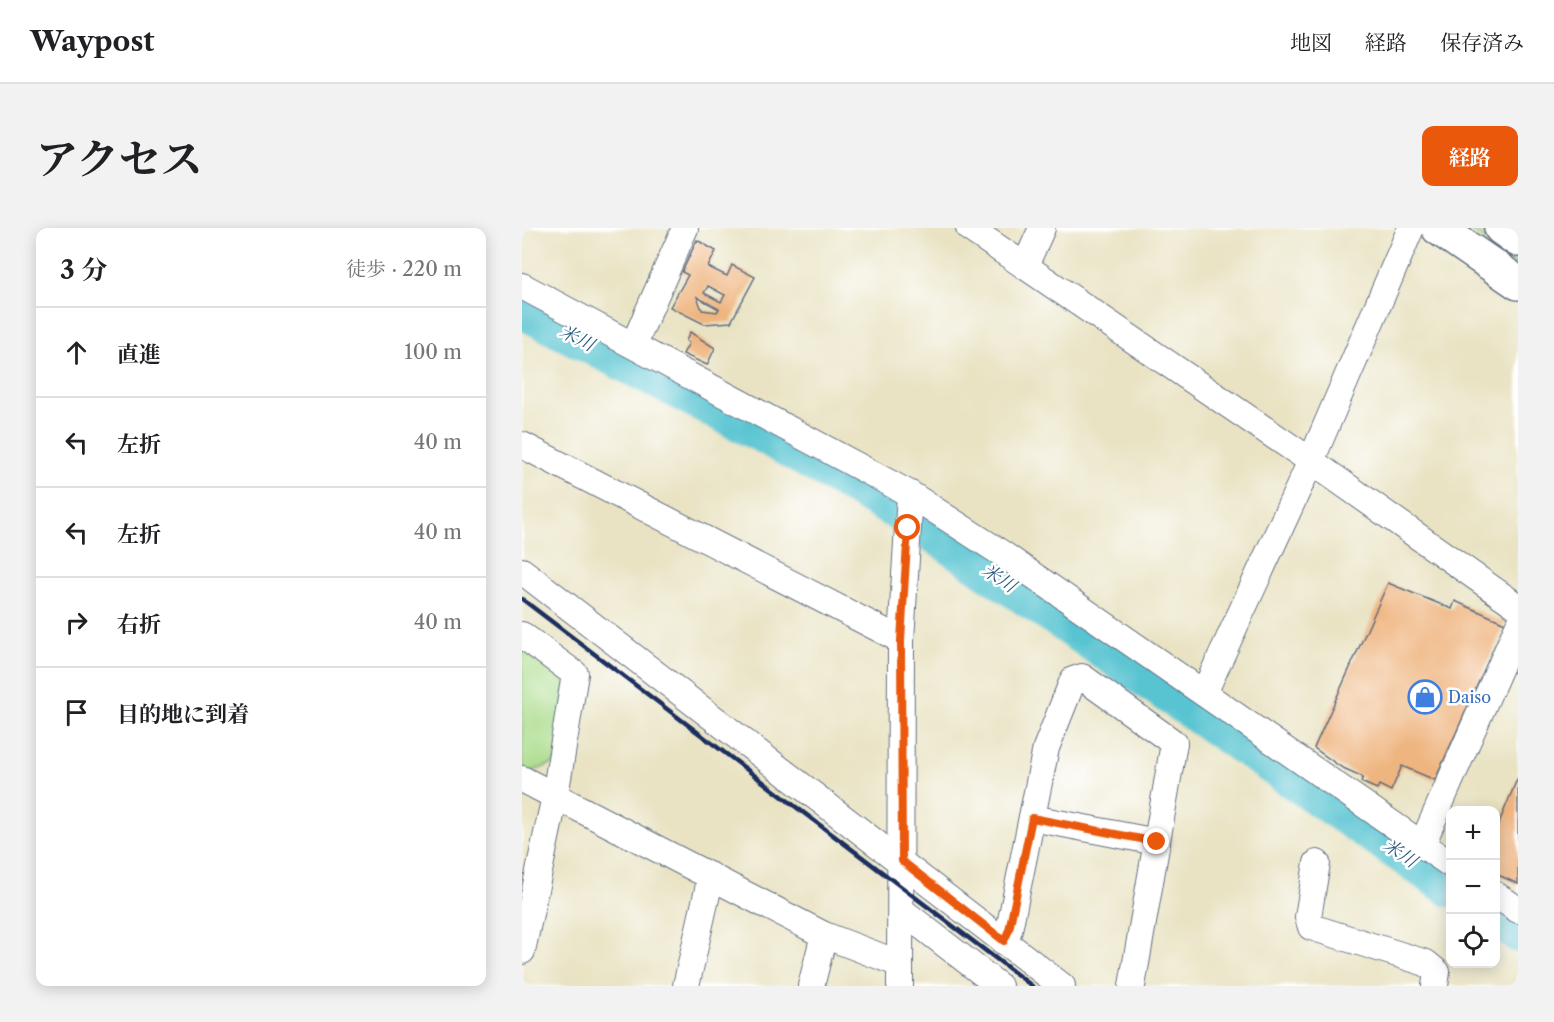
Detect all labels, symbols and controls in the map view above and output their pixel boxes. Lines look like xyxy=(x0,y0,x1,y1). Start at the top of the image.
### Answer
text: Waypost xyxy=(30,24,154,58)
text: 地図 xyxy=(1290,30,1332,55)
text: 経路 xyxy=(1365,30,1407,55)
text: 保存済み xyxy=(1440,30,1524,55)
button: 経路 xyxy=(1422,126,1518,186)
text: アクセス xyxy=(36,133,203,185)
text: 3 分 xyxy=(60,254,107,286)
text: 徒歩 · 220 m xyxy=(346,257,462,281)
water label: 米川 xyxy=(556,320,600,357)
icon: ahead xyxy=(60,336,93,369)
text: 100 m xyxy=(404,340,462,364)
text: 直進 xyxy=(117,341,161,368)
icon: left xyxy=(60,426,93,459)
text: 40 m xyxy=(414,430,462,454)
text: 左折 xyxy=(117,431,161,458)
route start xyxy=(894,514,920,540)
icon: left xyxy=(60,516,93,549)
text: 40 m xyxy=(414,520,462,544)
text: 左折 xyxy=(117,521,161,548)
water label: 米川 xyxy=(978,559,1022,598)
icon: right xyxy=(60,606,93,639)
text: 40 m xyxy=(414,610,462,634)
text: 右折 xyxy=(117,611,161,638)
shop icon: Daiso xyxy=(1407,679,1443,715)
place label: Daiso xyxy=(1448,687,1491,707)
icon: arrive xyxy=(60,696,93,729)
text: 目的地に到着 xyxy=(117,701,249,728)
map controls xyxy=(1446,806,1500,968)
button: + xyxy=(1446,806,1500,860)
route end xyxy=(1143,828,1169,854)
water label: 米川 xyxy=(1379,834,1423,873)
button: − xyxy=(1446,860,1500,914)
button: locate xyxy=(1446,914,1500,968)

